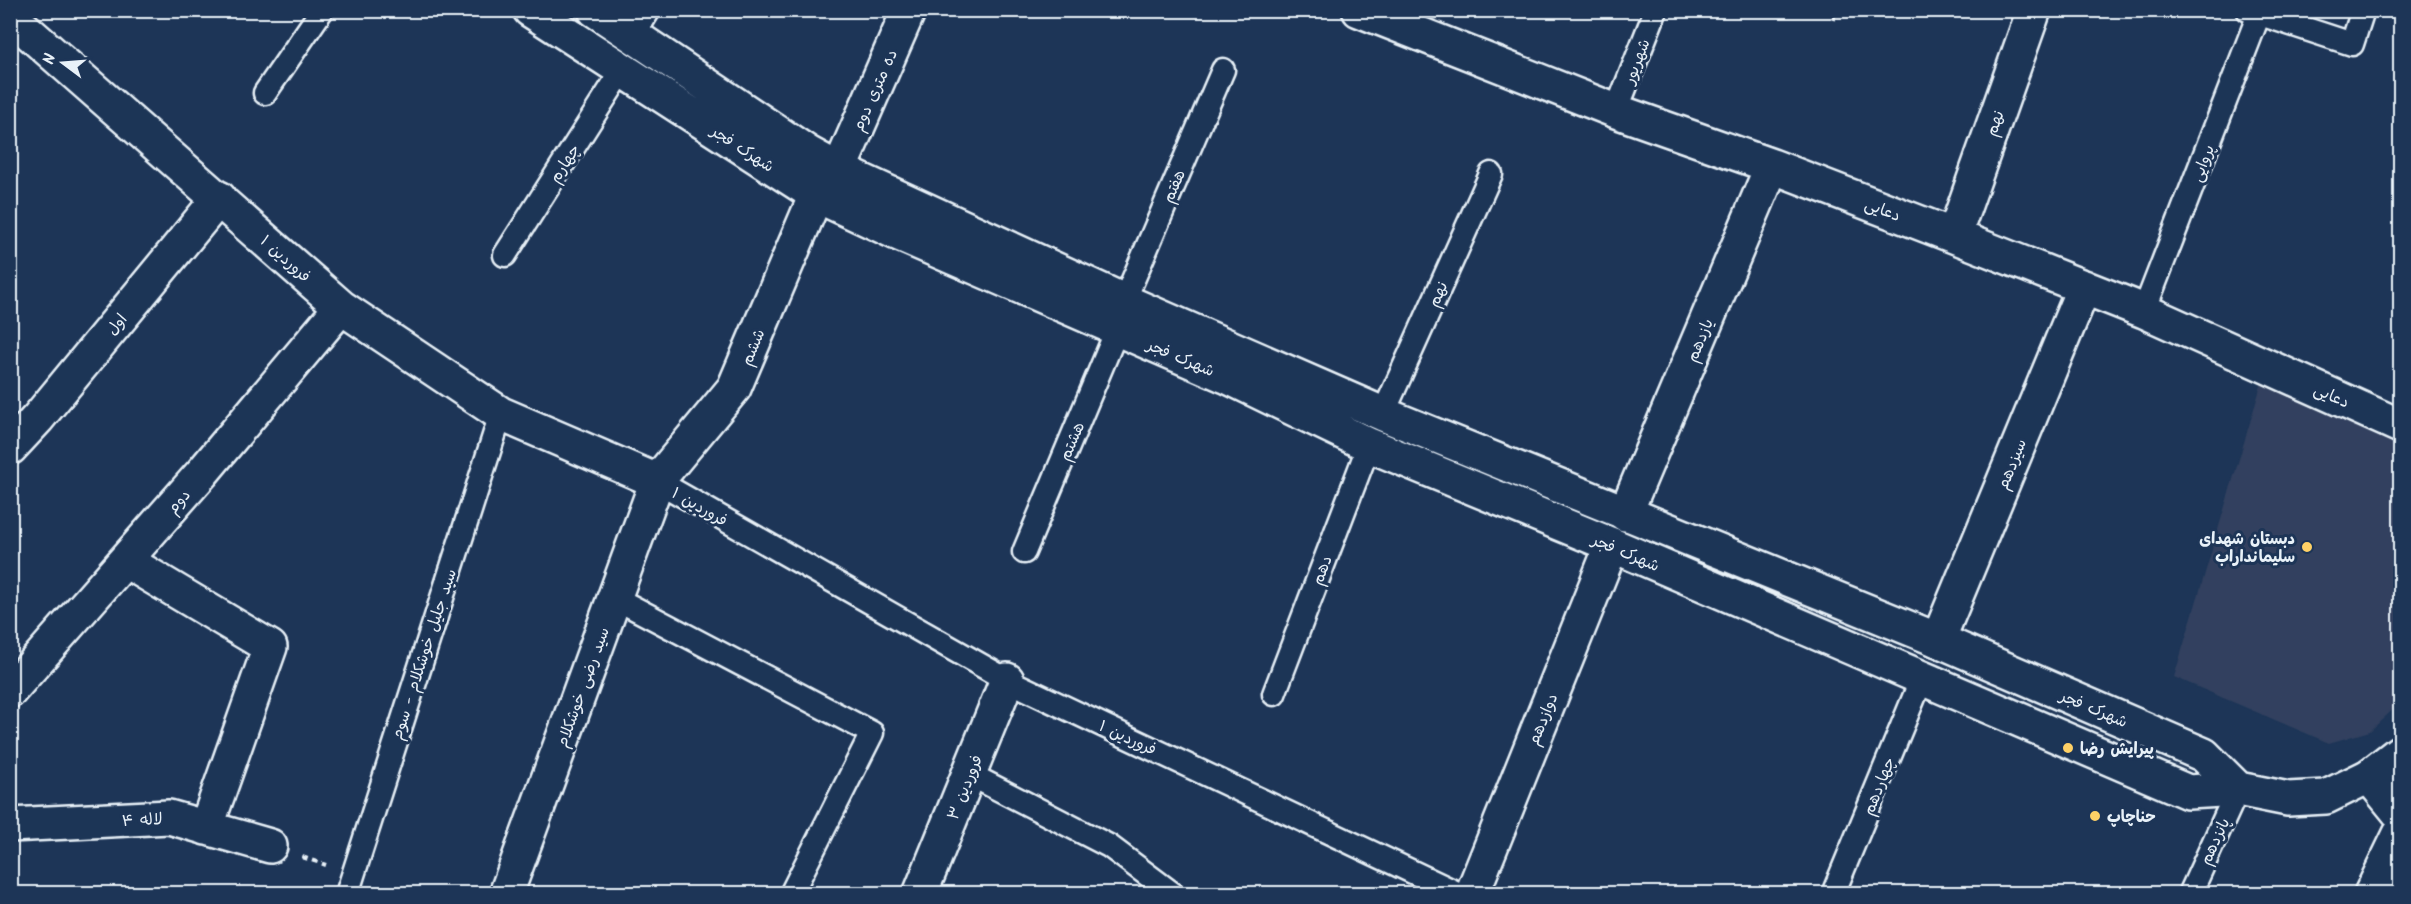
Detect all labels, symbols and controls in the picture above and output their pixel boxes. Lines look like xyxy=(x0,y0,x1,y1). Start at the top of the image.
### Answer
north arrow xyxy=(33,33,93,93)
street label: شهریور xyxy=(1617,35,1657,90)
street label: ده متری دوم xyxy=(846,46,905,136)
text: N xyxy=(37,51,63,68)
street label: نهم xyxy=(1979,107,2012,140)
street label: شهرک فجر xyxy=(704,118,779,179)
street label: چهارم xyxy=(543,139,587,188)
street label: پروایی xyxy=(2185,141,2222,186)
street label: هفتم xyxy=(1156,166,1193,207)
street label: دعایی xyxy=(1861,192,1904,229)
street label: فروردین ۱ xyxy=(254,229,316,289)
street label: نهم xyxy=(1422,278,1455,312)
street label: اول xyxy=(101,308,134,341)
street label: یازدهم xyxy=(1680,315,1721,366)
street label: ششم xyxy=(734,325,772,370)
street label: شهرک فجر xyxy=(1141,332,1218,384)
street label: دعایی xyxy=(2310,377,2353,415)
street label: هشتم xyxy=(1053,418,1092,465)
street label: سیزدهم xyxy=(1991,435,2034,494)
street label: فروردین ۱ xyxy=(666,481,732,533)
street label: دوم xyxy=(161,484,197,520)
street label: شهرک فجر xyxy=(1586,527,1663,579)
place label: دبستان شهدای سلیمانداراب xyxy=(2199,527,2295,570)
marker: دبستان شهدای سلیمانداراب xyxy=(2300,540,2314,554)
street label: دهم xyxy=(1305,552,1339,589)
street label: سید جلیل خوشکلام - سوم xyxy=(385,566,464,743)
street label: سید رضی خوشکلام xyxy=(550,624,617,751)
street label: شهرک فجر xyxy=(2054,683,2131,735)
street label: دوازدهم xyxy=(1522,690,1565,749)
street label: فروردین ۱ xyxy=(1094,714,1160,763)
place label: پیرایش رضا xyxy=(2080,737,2154,762)
marker: پیرایش رضا xyxy=(2061,741,2075,755)
street label: فروردین ۳ xyxy=(941,751,990,824)
street label: چهاردهم xyxy=(1856,754,1902,820)
place label: حناچاپ xyxy=(2107,805,2156,830)
street label: لاله ۴ xyxy=(121,807,163,834)
marker: حناچاپ xyxy=(2088,809,2102,823)
street label: پانزدهم xyxy=(2193,814,2237,870)

